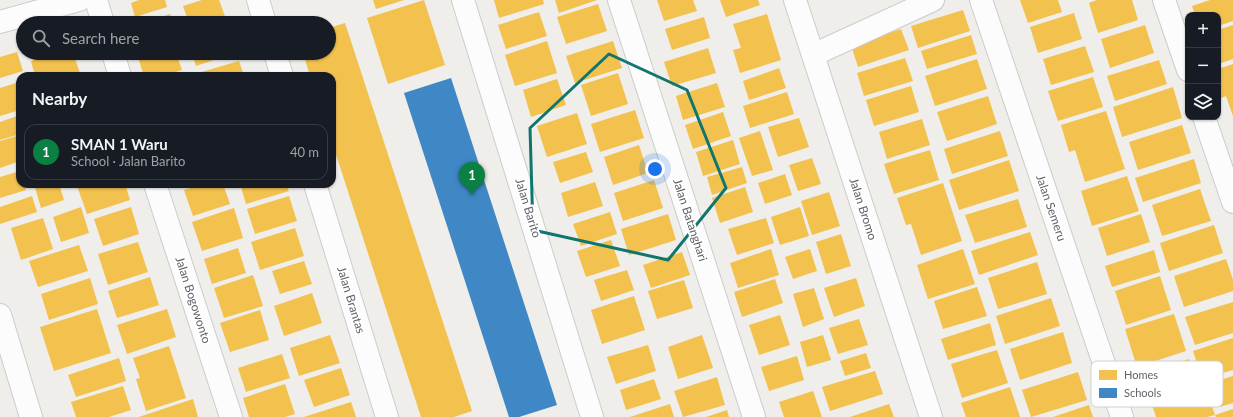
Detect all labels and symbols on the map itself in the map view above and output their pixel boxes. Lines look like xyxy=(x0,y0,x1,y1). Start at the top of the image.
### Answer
your location xyxy=(645,159,665,179)
pin: 1 xyxy=(459,162,485,195)
street label: Jalan Semeru xyxy=(1033,173,1070,243)
street label: Jalan Barito xyxy=(512,176,545,240)
street label: Jalan Bromo xyxy=(846,176,881,242)
street label: Jalan Batanghari xyxy=(670,177,711,263)
street label: Jalan Bogowonto xyxy=(172,254,215,345)
street label: Jalan Brantas xyxy=(334,265,369,335)
legend xyxy=(1091,361,1223,407)
text: Homes xyxy=(1124,368,1158,381)
text: Schools xyxy=(1124,386,1161,399)

